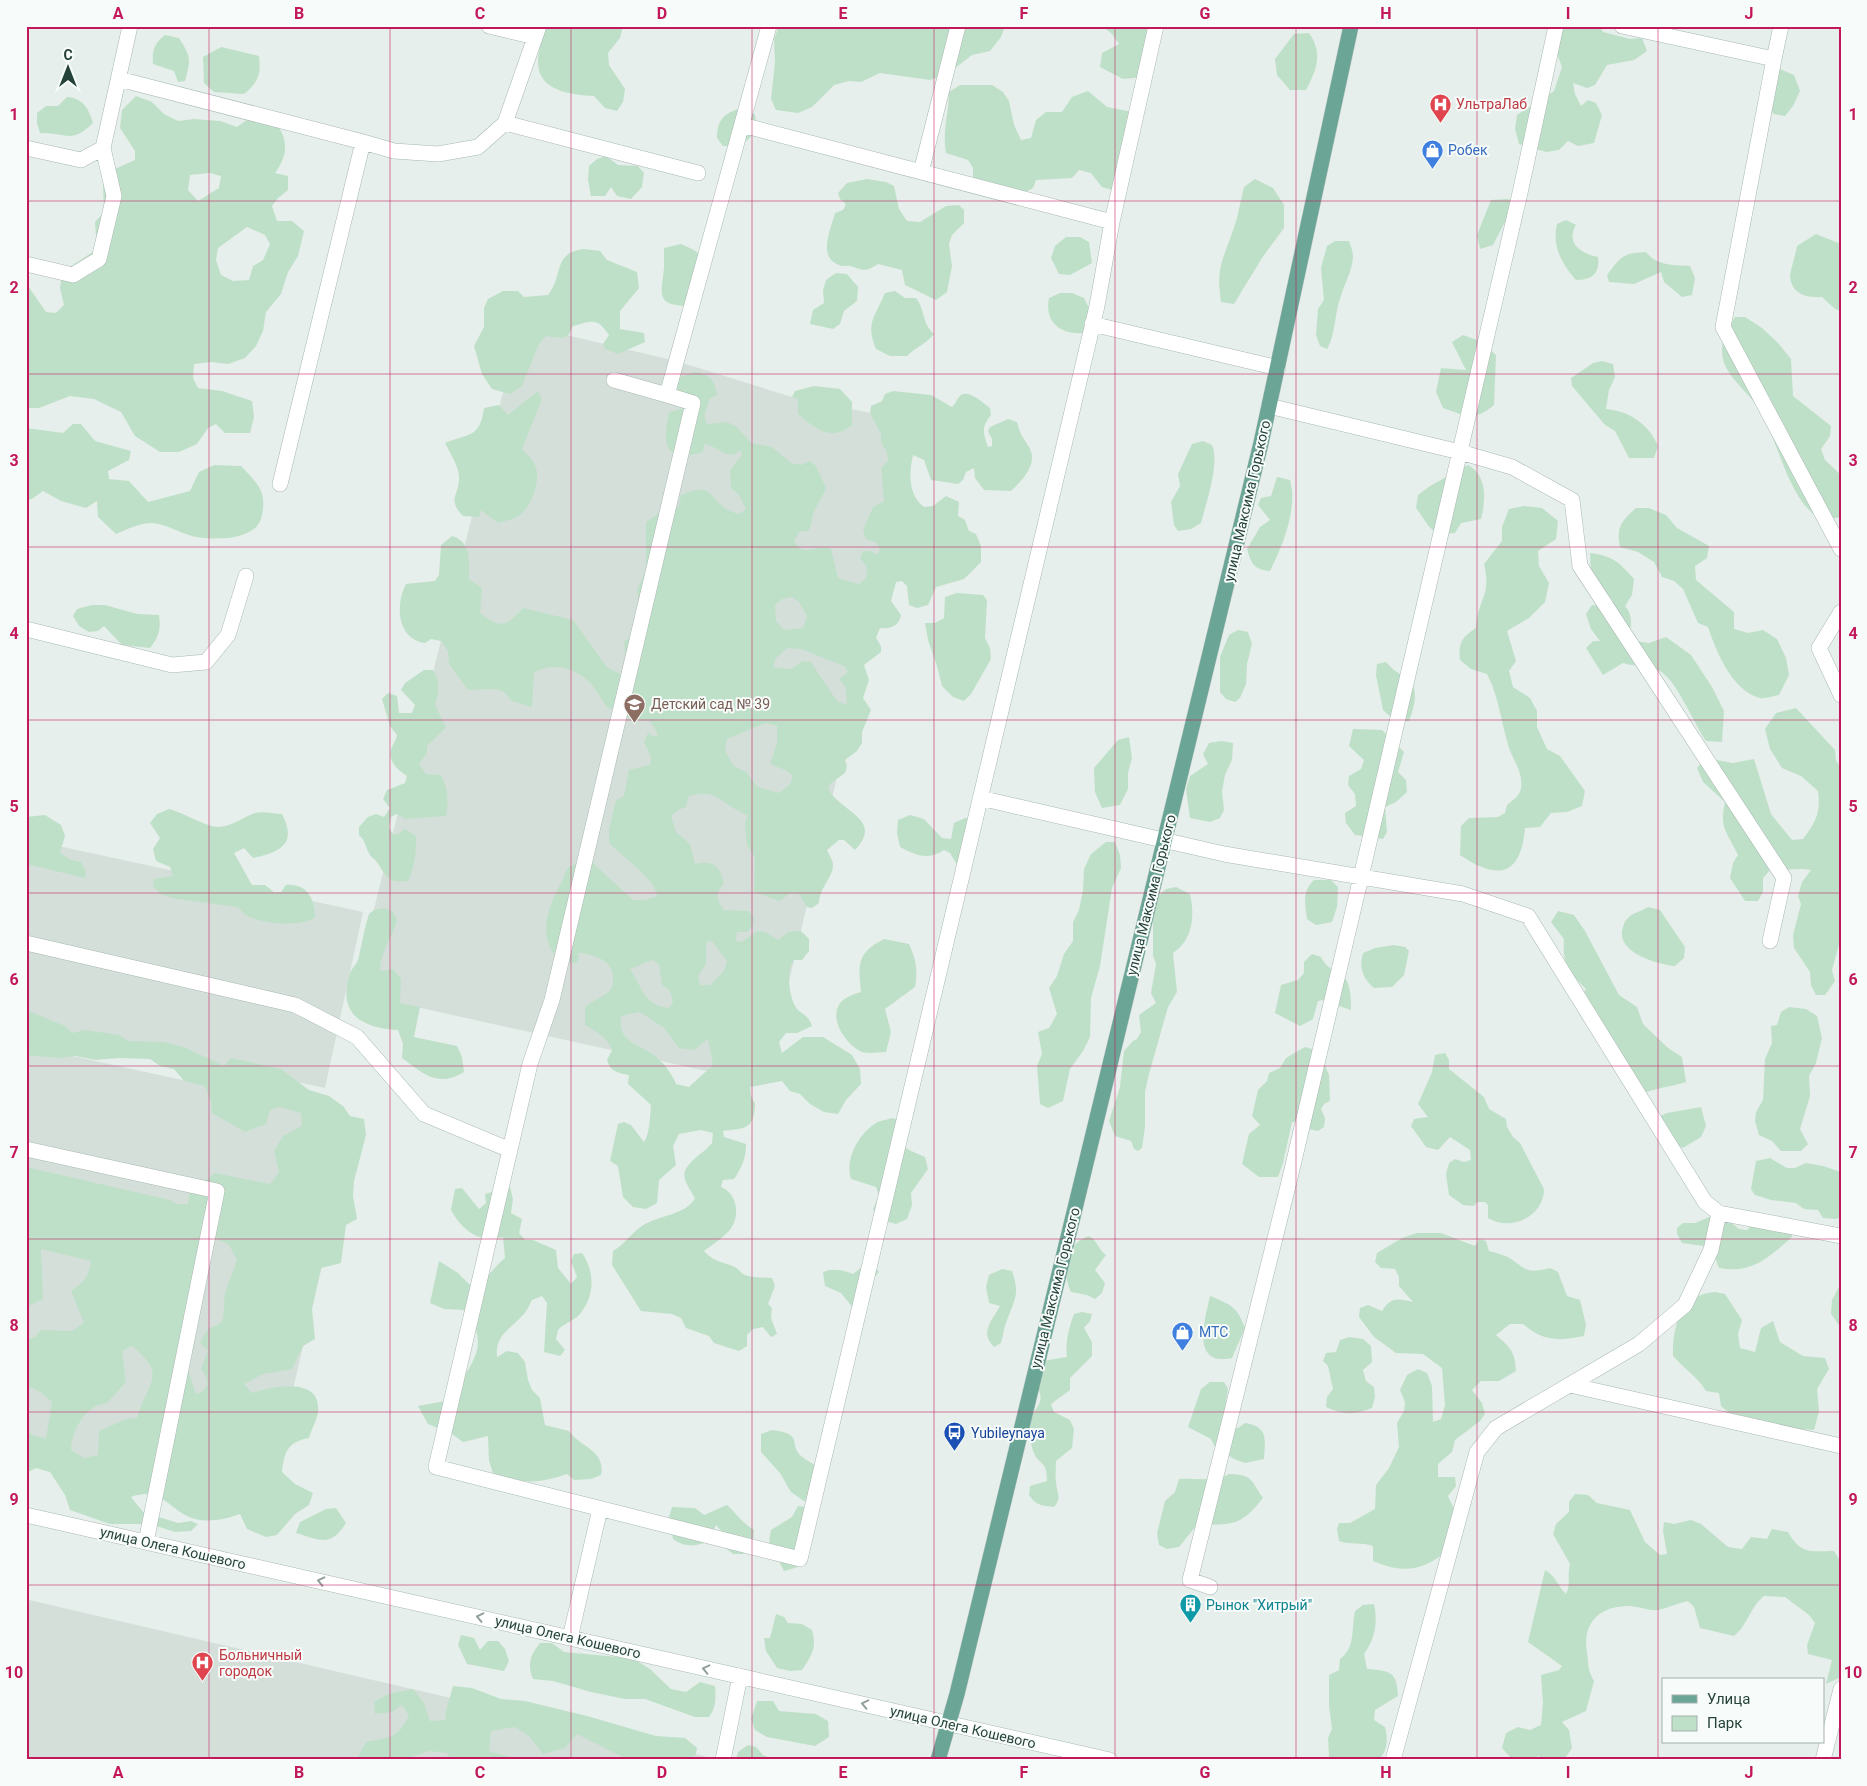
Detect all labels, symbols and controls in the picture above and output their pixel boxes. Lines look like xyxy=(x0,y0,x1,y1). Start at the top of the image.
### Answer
text: A xyxy=(113,4,124,23)
text: B xyxy=(294,4,304,23)
text: C xyxy=(475,4,485,23)
text: D xyxy=(657,4,667,23)
text: E xyxy=(839,4,848,23)
text: F xyxy=(1020,4,1029,23)
text: G xyxy=(1200,4,1211,23)
text: H xyxy=(1380,4,1392,23)
text: I xyxy=(1566,4,1570,23)
text: J xyxy=(1745,4,1753,23)
north arrow xyxy=(42,42,92,92)
text: С xyxy=(63,47,73,63)
hospital icon: УльтраЛаб xyxy=(1428,92,1452,123)
place label: УльтраЛаб xyxy=(1456,96,1527,112)
text: 1 xyxy=(9,105,19,124)
text: 1 xyxy=(1848,105,1858,124)
shop icon: Робек xyxy=(1420,138,1444,169)
place label: Робек xyxy=(1448,142,1488,158)
text: 2 xyxy=(9,278,19,297)
text: 2 xyxy=(1848,278,1858,297)
street label: улица Максима Горького xyxy=(1221,419,1273,583)
text: 3 xyxy=(9,451,19,470)
text: 3 xyxy=(1848,451,1858,470)
text: 4 xyxy=(9,624,19,643)
text: 4 xyxy=(1848,624,1858,643)
school or university icon: Детский сад № 39 xyxy=(623,692,647,723)
place label: Детский сад № 39 xyxy=(651,696,770,712)
text: 5 xyxy=(9,797,19,816)
text: 5 xyxy=(1848,797,1858,816)
street label: улица Максима Горького xyxy=(1123,813,1179,977)
text: 6 xyxy=(9,970,19,989)
text: 6 xyxy=(1848,970,1858,989)
text: 7 xyxy=(9,1143,19,1162)
text: 7 xyxy=(1848,1143,1858,1162)
street label: улица Максима Горького xyxy=(1027,1206,1083,1370)
text: 8 xyxy=(9,1316,19,1335)
text: 8 xyxy=(1848,1316,1858,1335)
shop icon: МТС xyxy=(1171,1320,1195,1351)
place label: МТС xyxy=(1199,1324,1228,1340)
bus stop icon: Yubileynaya xyxy=(943,1421,967,1452)
place label: Yubileynaya xyxy=(971,1425,1045,1441)
text: 9 xyxy=(9,1490,19,1509)
text: 9 xyxy=(1848,1490,1858,1509)
street label: улица Олега Кошевого xyxy=(98,1523,248,1573)
one-way arrow xyxy=(317,1576,326,1587)
building icon: Рынок "Хитрый" xyxy=(1178,1593,1202,1624)
place label: Рынок "Хитрый" xyxy=(1206,1597,1312,1613)
one-way arrow xyxy=(475,1612,484,1623)
street label: улица Олега Кошевого xyxy=(493,1612,643,1662)
place label: Больничный городок xyxy=(219,1647,302,1679)
hospital icon: Больничный городок xyxy=(191,1651,215,1682)
text: 10 xyxy=(5,1663,23,1682)
text: 10 xyxy=(1844,1663,1862,1682)
one-way arrow xyxy=(702,1664,711,1674)
legend xyxy=(1662,1678,1824,1744)
text: Улица xyxy=(1707,1690,1750,1708)
one-way arrow xyxy=(861,1699,869,1710)
street label: улица Олега Кошевого xyxy=(888,1702,1038,1752)
text: Парк xyxy=(1707,1714,1742,1732)
text: A xyxy=(113,1763,124,1782)
text: B xyxy=(294,1763,304,1782)
text: C xyxy=(475,1763,485,1782)
text: D xyxy=(657,1763,667,1782)
text: E xyxy=(839,1763,848,1782)
text: F xyxy=(1020,1763,1029,1782)
text: G xyxy=(1200,1763,1211,1782)
text: H xyxy=(1380,1763,1392,1782)
text: I xyxy=(1566,1763,1570,1782)
text: J xyxy=(1745,1763,1753,1782)

